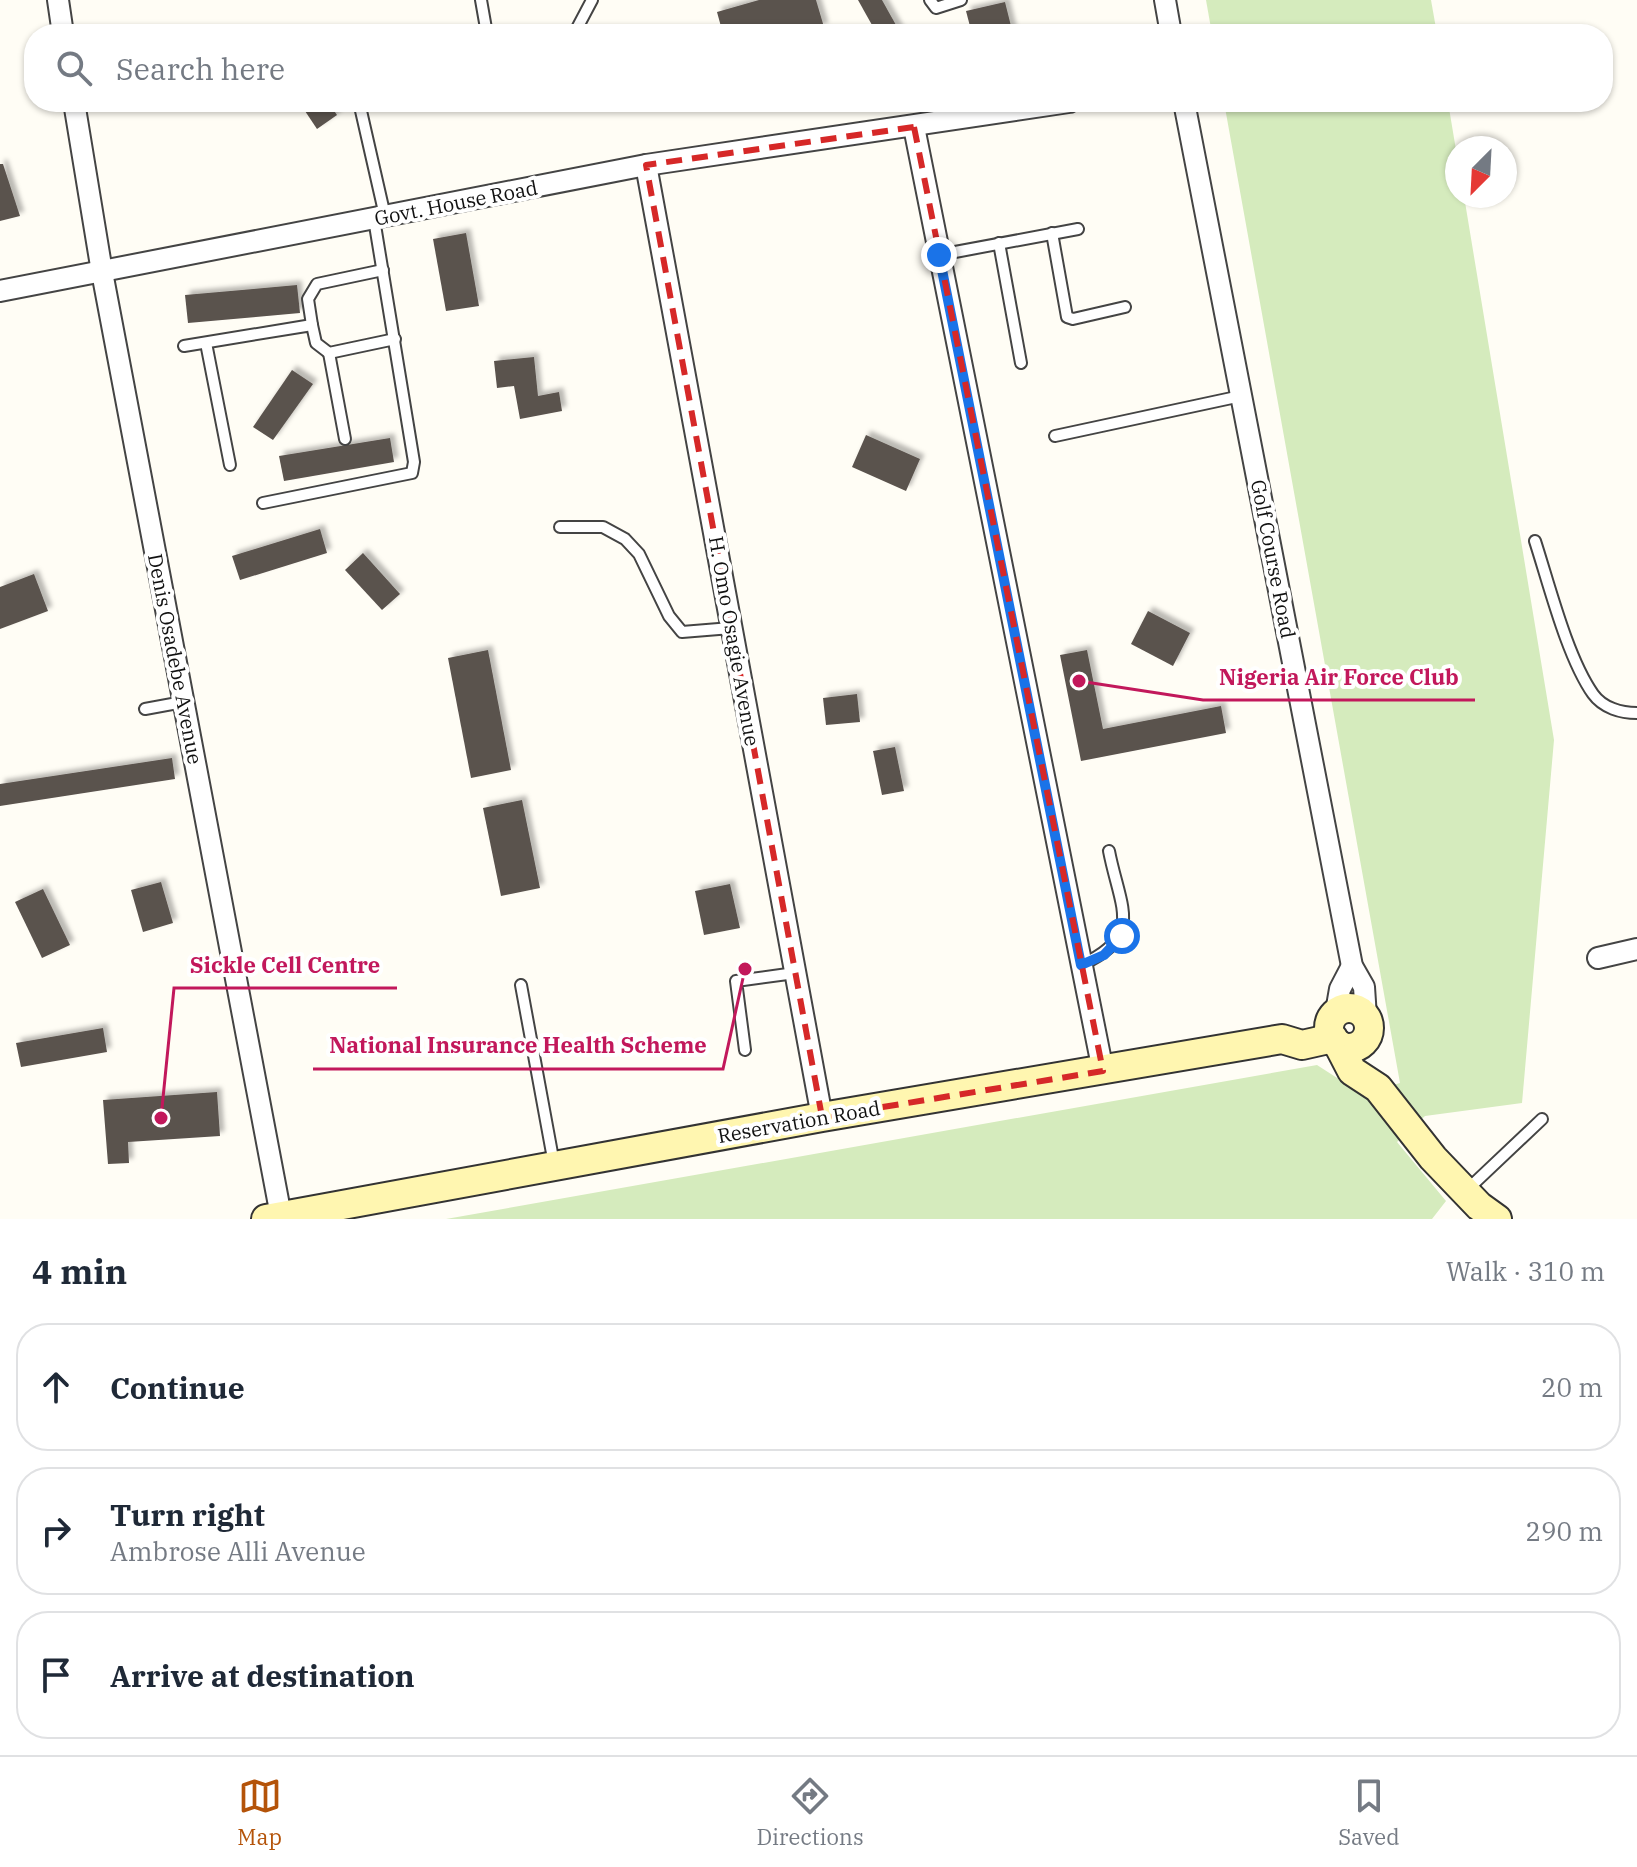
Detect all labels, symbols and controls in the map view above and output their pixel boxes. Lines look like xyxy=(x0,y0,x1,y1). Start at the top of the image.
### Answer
search box xyxy=(24,24,1613,112)
icon: search xyxy=(52,46,96,90)
text: Search here xyxy=(116,49,285,88)
north arrow xyxy=(1445,136,1517,208)
street label: Govt. House Road xyxy=(372,173,540,232)
route end xyxy=(921,237,957,273)
street label: Golf Course Road xyxy=(1245,477,1302,641)
street label: H. Omo Osagie Avenue xyxy=(703,534,766,748)
street label: Denis Osadebe Avenue xyxy=(142,551,209,767)
callout: Nigeria Air Force Club xyxy=(1203,654,1475,700)
text: Nigeria Air Force Club xyxy=(1219,662,1459,691)
route start xyxy=(1104,918,1140,954)
callout: Sickle Cell Centre xyxy=(174,942,397,988)
text: Sickle Cell Centre xyxy=(190,950,380,979)
callout: National Insurance Health Scheme xyxy=(313,1023,723,1069)
text: National Insurance Health Scheme xyxy=(329,1030,707,1059)
street label: Reservation Road xyxy=(715,1094,882,1149)
text: 4 min xyxy=(32,1249,127,1293)
text: Walk · 310 m xyxy=(1446,1254,1605,1288)
icon: ahead xyxy=(34,1365,78,1409)
text: Continue xyxy=(110,1368,245,1407)
text: 20 m xyxy=(1541,1370,1603,1404)
text: Turn right xyxy=(110,1495,265,1534)
icon: right xyxy=(34,1509,78,1553)
text: 290 m xyxy=(1525,1514,1603,1548)
text: Ambrose Alli Avenue xyxy=(110,1534,366,1568)
icon: arrive xyxy=(34,1653,78,1697)
text: Arrive at destination xyxy=(110,1656,415,1695)
tab: Map xyxy=(237,1774,282,1851)
tab: Directions xyxy=(756,1774,864,1851)
tab: Saved xyxy=(1338,1774,1400,1851)

